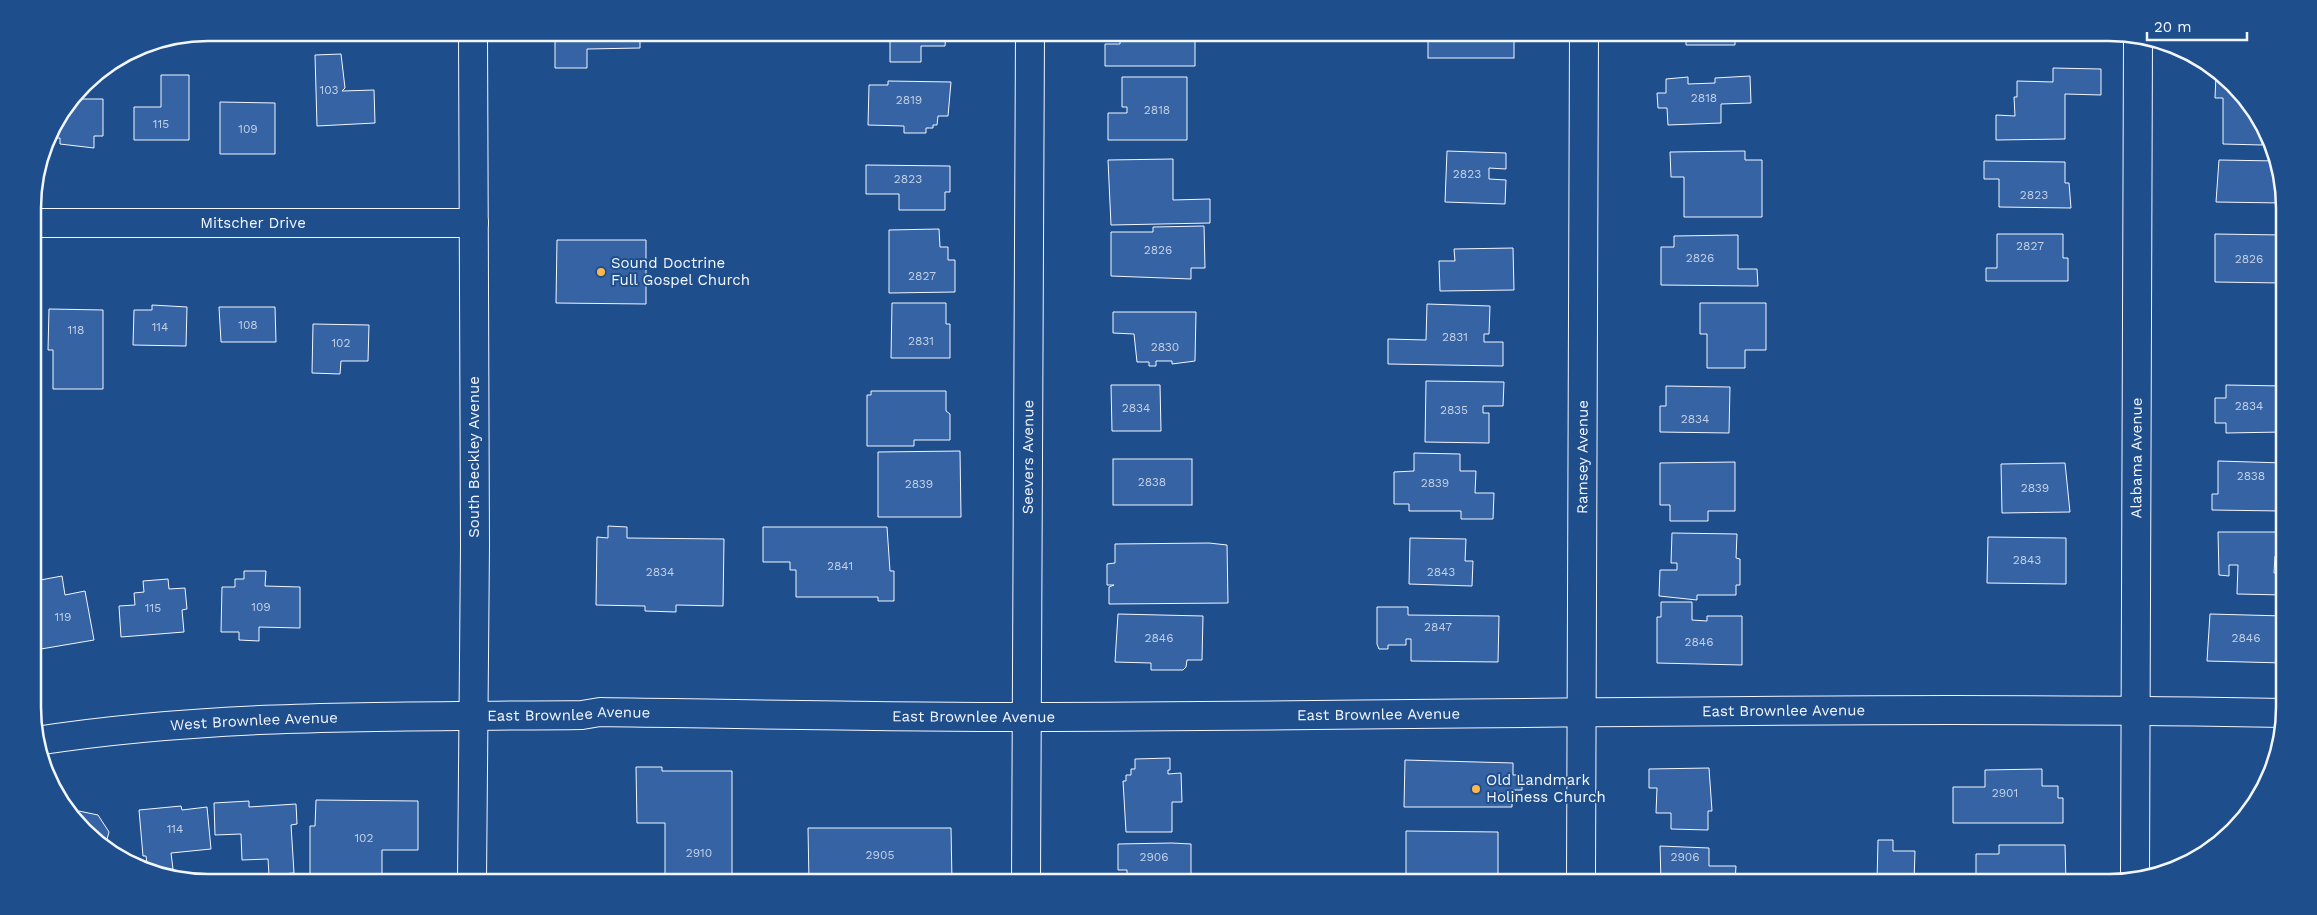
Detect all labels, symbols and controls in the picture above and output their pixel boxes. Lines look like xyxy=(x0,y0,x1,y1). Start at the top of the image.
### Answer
scale bar xyxy=(2147,10,2247,42)
text: 20 m xyxy=(2154,18,2192,36)
house number: 103 xyxy=(320,83,338,97)
house number: 2818 xyxy=(1691,91,1717,105)
house number: 2819 xyxy=(896,93,922,107)
house number: 2818 xyxy=(1144,103,1170,117)
house number: 115 xyxy=(153,117,169,131)
house number: 109 xyxy=(238,122,258,136)
house number: 2823 xyxy=(1453,167,1481,181)
house number: 2823 xyxy=(894,172,922,186)
house number: 2823 xyxy=(2020,188,2048,202)
street label: Mitscher Drive xyxy=(200,214,306,232)
house number: 2827 xyxy=(2016,239,2044,253)
house number: 2826 xyxy=(1144,243,1172,257)
house number: 2826 xyxy=(1686,251,1714,265)
house number: 2826 xyxy=(2235,252,2263,266)
place label: Sound Doctrine Full Gospel Church xyxy=(611,254,750,289)
marker: Sound Doctrine Full Gospel Church xyxy=(595,266,607,278)
house number: 2827 xyxy=(908,269,936,283)
house number: 108 xyxy=(238,318,258,332)
house number: 114 xyxy=(152,320,168,334)
house number: 118 xyxy=(68,323,84,337)
house number: 2831 xyxy=(1442,330,1468,344)
house number: 2831 xyxy=(908,334,934,348)
house number: 102 xyxy=(331,336,351,350)
house number: 2830 xyxy=(1151,340,1179,354)
street label: South Beckley Avenue xyxy=(465,376,483,538)
street label: Alabama Avenue xyxy=(2127,397,2146,519)
house number: 2834 xyxy=(2235,399,2263,413)
street label: Seevers Avenue xyxy=(1019,400,1037,514)
street label: Ramsey Avenue xyxy=(1573,400,1592,514)
house number: 2834 xyxy=(1122,401,1150,415)
house number: 2835 xyxy=(1440,403,1468,417)
house number: 2834 xyxy=(1681,412,1709,426)
house number: 2838 xyxy=(2237,469,2265,483)
house number: 2838 xyxy=(1138,475,1166,489)
house number: 2839 xyxy=(1421,476,1449,490)
house number: 2839 xyxy=(905,477,933,491)
house number: 2839 xyxy=(2021,481,2049,495)
house number: 2843 xyxy=(2013,553,2041,567)
house number: 2841 xyxy=(827,559,853,573)
house number: 2834 xyxy=(646,565,674,579)
house number: 2843 xyxy=(1427,565,1455,579)
house number: 109 xyxy=(251,600,271,614)
house number: 115 xyxy=(145,601,161,615)
house number: 119 xyxy=(55,610,71,624)
house number: 2847 xyxy=(1424,620,1452,634)
house number: 2846 xyxy=(1144,631,1174,645)
house number: 2846 xyxy=(2231,631,2261,645)
house number: 2846 xyxy=(1684,635,1714,649)
street label: East Brownlee Avenue xyxy=(1702,701,1865,720)
street label: East Brownlee Avenue xyxy=(487,703,650,725)
street label: East Brownlee Avenue xyxy=(1297,705,1460,724)
street label: East Brownlee Avenue xyxy=(892,707,1055,726)
street label: West Brownlee Avenue xyxy=(170,708,338,735)
place label: Old Landmark Holiness Church xyxy=(1486,771,1606,806)
marker: Old Landmark Holiness Church xyxy=(1470,783,1482,795)
house number: 2901 xyxy=(1992,786,2018,800)
house number: 114 xyxy=(167,822,183,836)
house number: 102 xyxy=(354,831,374,845)
house number: 2910 xyxy=(686,846,712,860)
house number: 2905 xyxy=(866,848,894,862)
house number: 2906 xyxy=(1139,850,1169,864)
house number: 2906 xyxy=(1670,850,1700,864)

